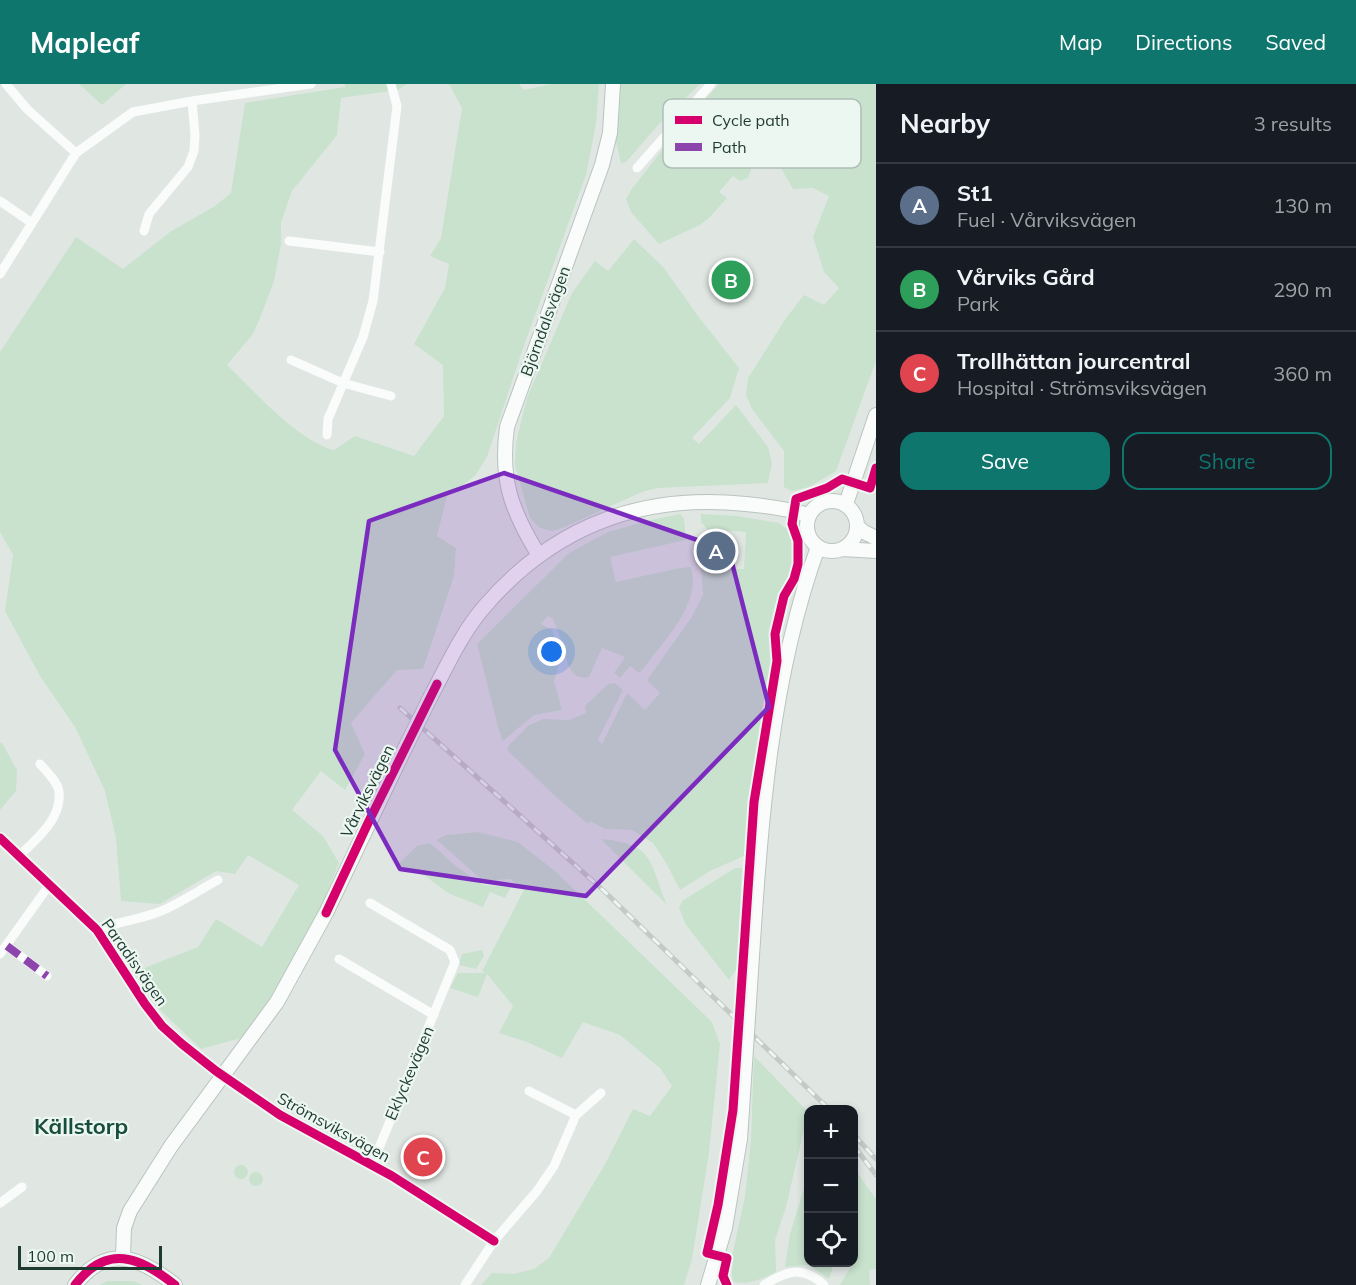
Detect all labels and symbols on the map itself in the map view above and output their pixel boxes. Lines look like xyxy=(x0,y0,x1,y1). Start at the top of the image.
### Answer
legend xyxy=(663,99,861,168)
text: Cycle path xyxy=(712,110,790,130)
text: Path xyxy=(712,137,747,157)
pin: B xyxy=(712,258,750,302)
street label: Björndalsvägen xyxy=(516,263,574,379)
pin: A xyxy=(696,528,736,574)
your location xyxy=(537,637,566,666)
street label: Vårviksvägen xyxy=(336,741,398,841)
street label: Paradisvägen xyxy=(98,915,172,1009)
street label: Eklyckevägen xyxy=(380,1023,438,1123)
street label: Strömsviksvägen xyxy=(274,1088,394,1166)
district label: Källstorp xyxy=(34,1112,128,1140)
pin: C xyxy=(404,1134,442,1180)
scale bar xyxy=(18,1243,162,1270)

